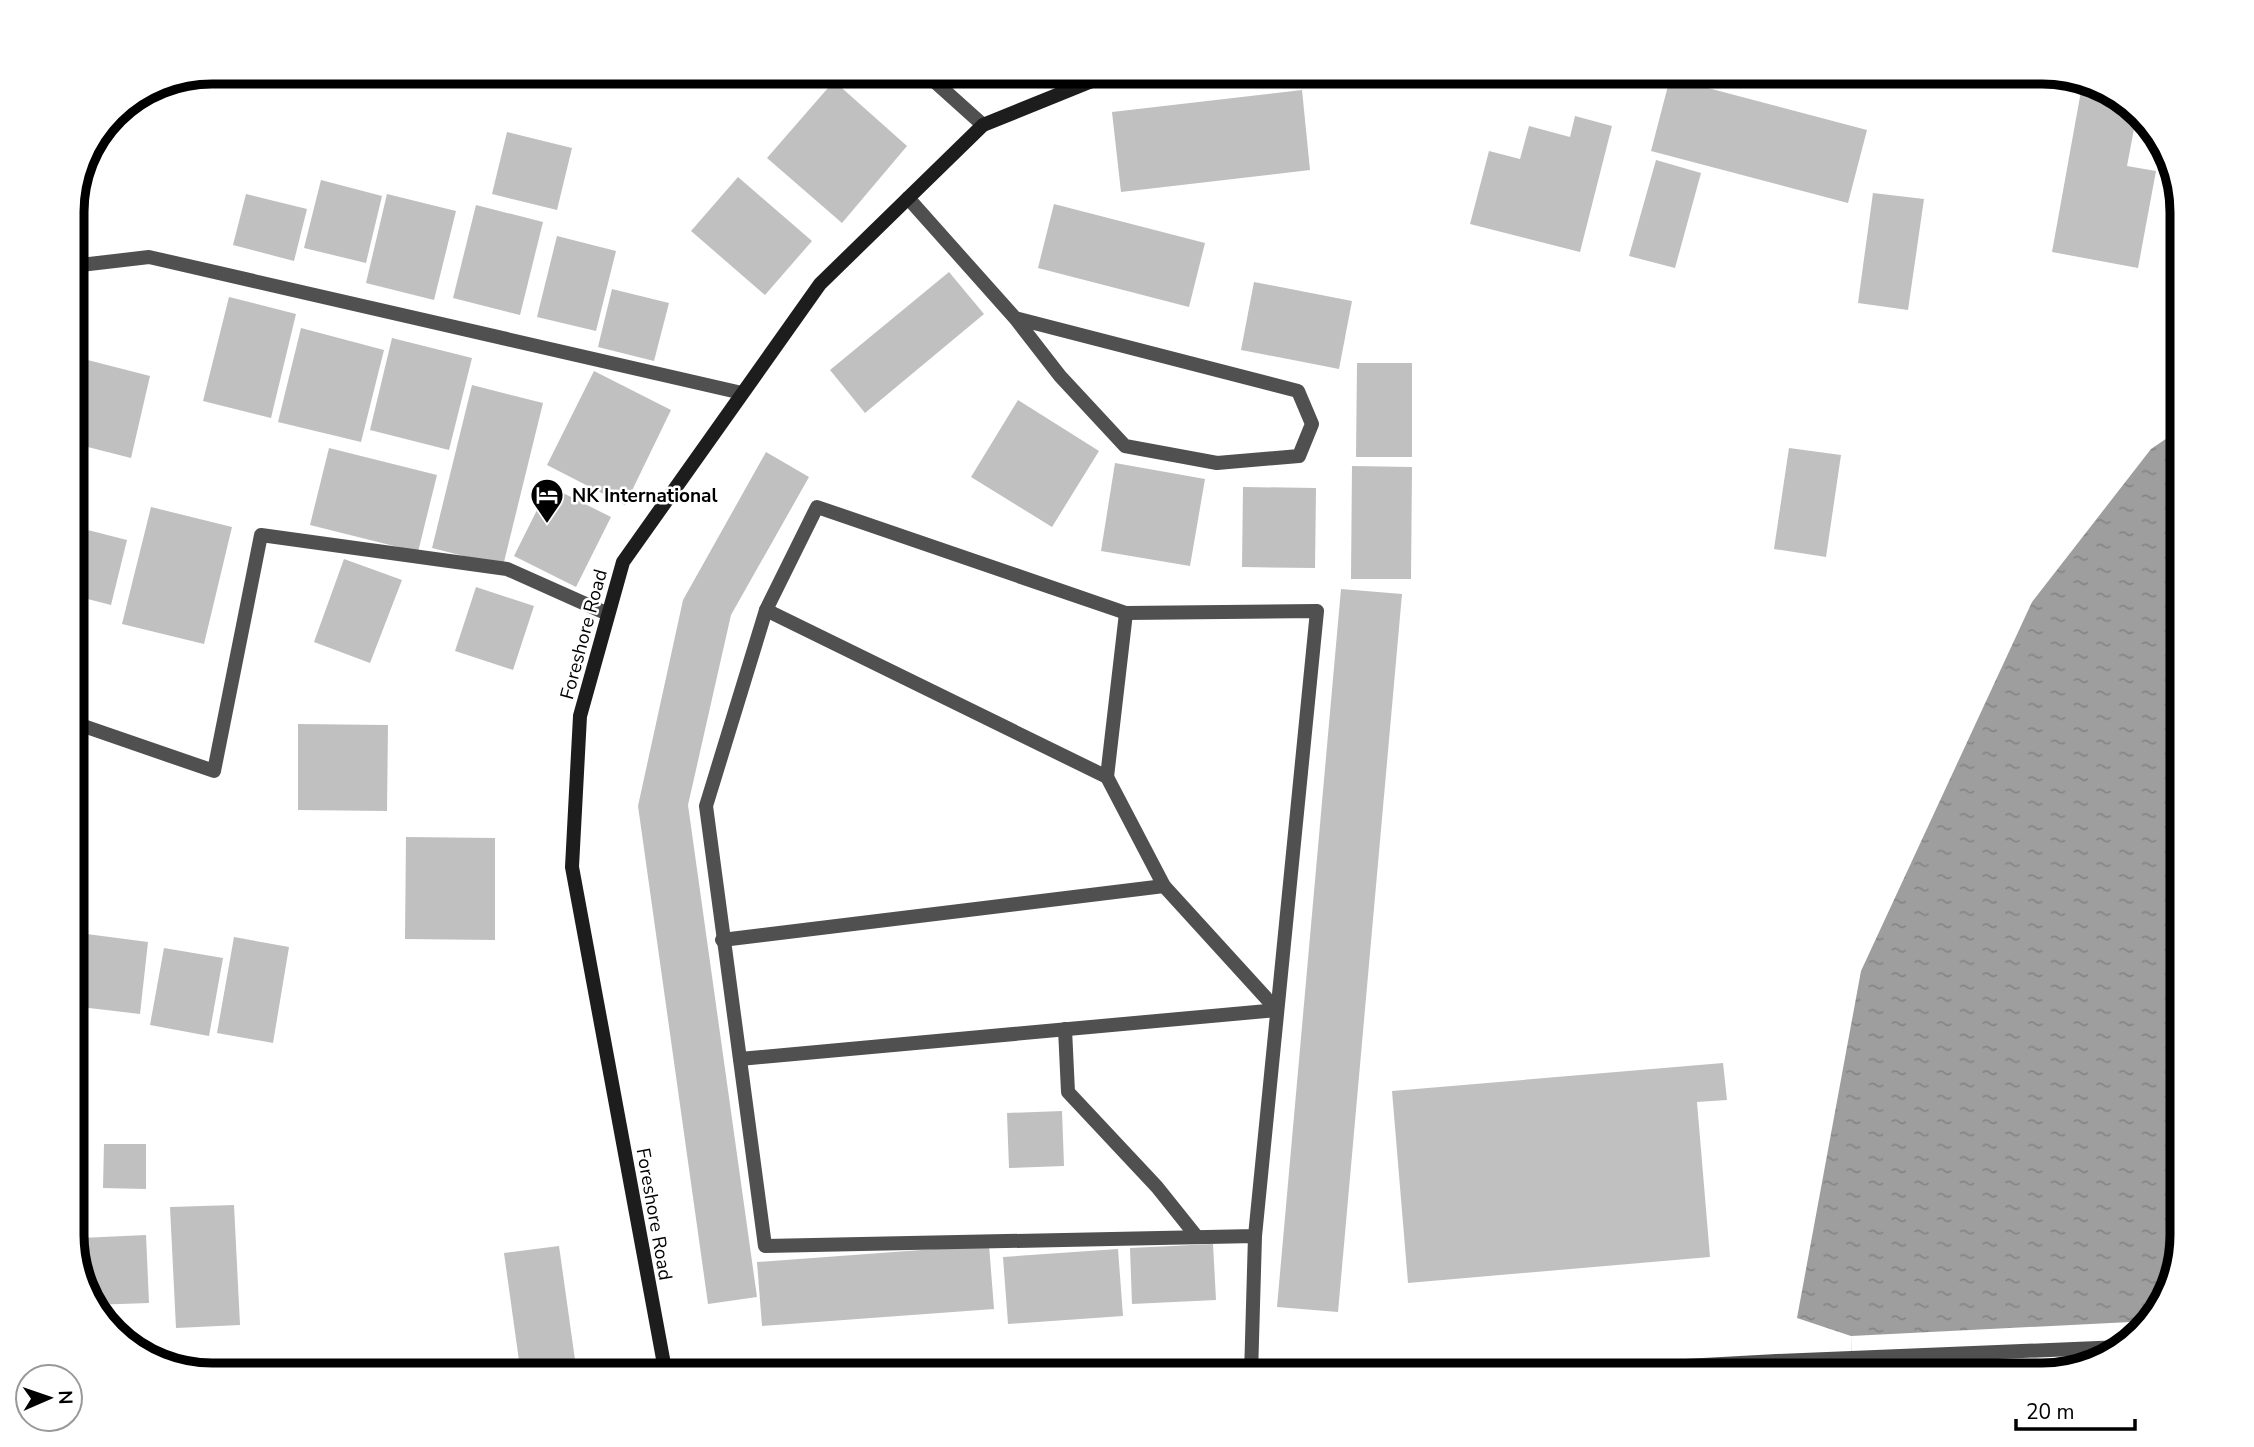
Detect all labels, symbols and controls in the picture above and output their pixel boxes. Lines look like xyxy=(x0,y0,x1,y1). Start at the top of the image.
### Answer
hotel icon: NK International xyxy=(528,476,566,525)
place label: NK International xyxy=(572,483,718,509)
street label: Foreshore Road xyxy=(554,566,614,702)
street label: Foreshore Road xyxy=(630,1146,678,1282)
north arrow xyxy=(14,1363,84,1433)
scale bar xyxy=(2016,1388,2135,1432)
text: N xyxy=(52,1390,78,1405)
text: 20 m xyxy=(2026,1398,2075,1426)

